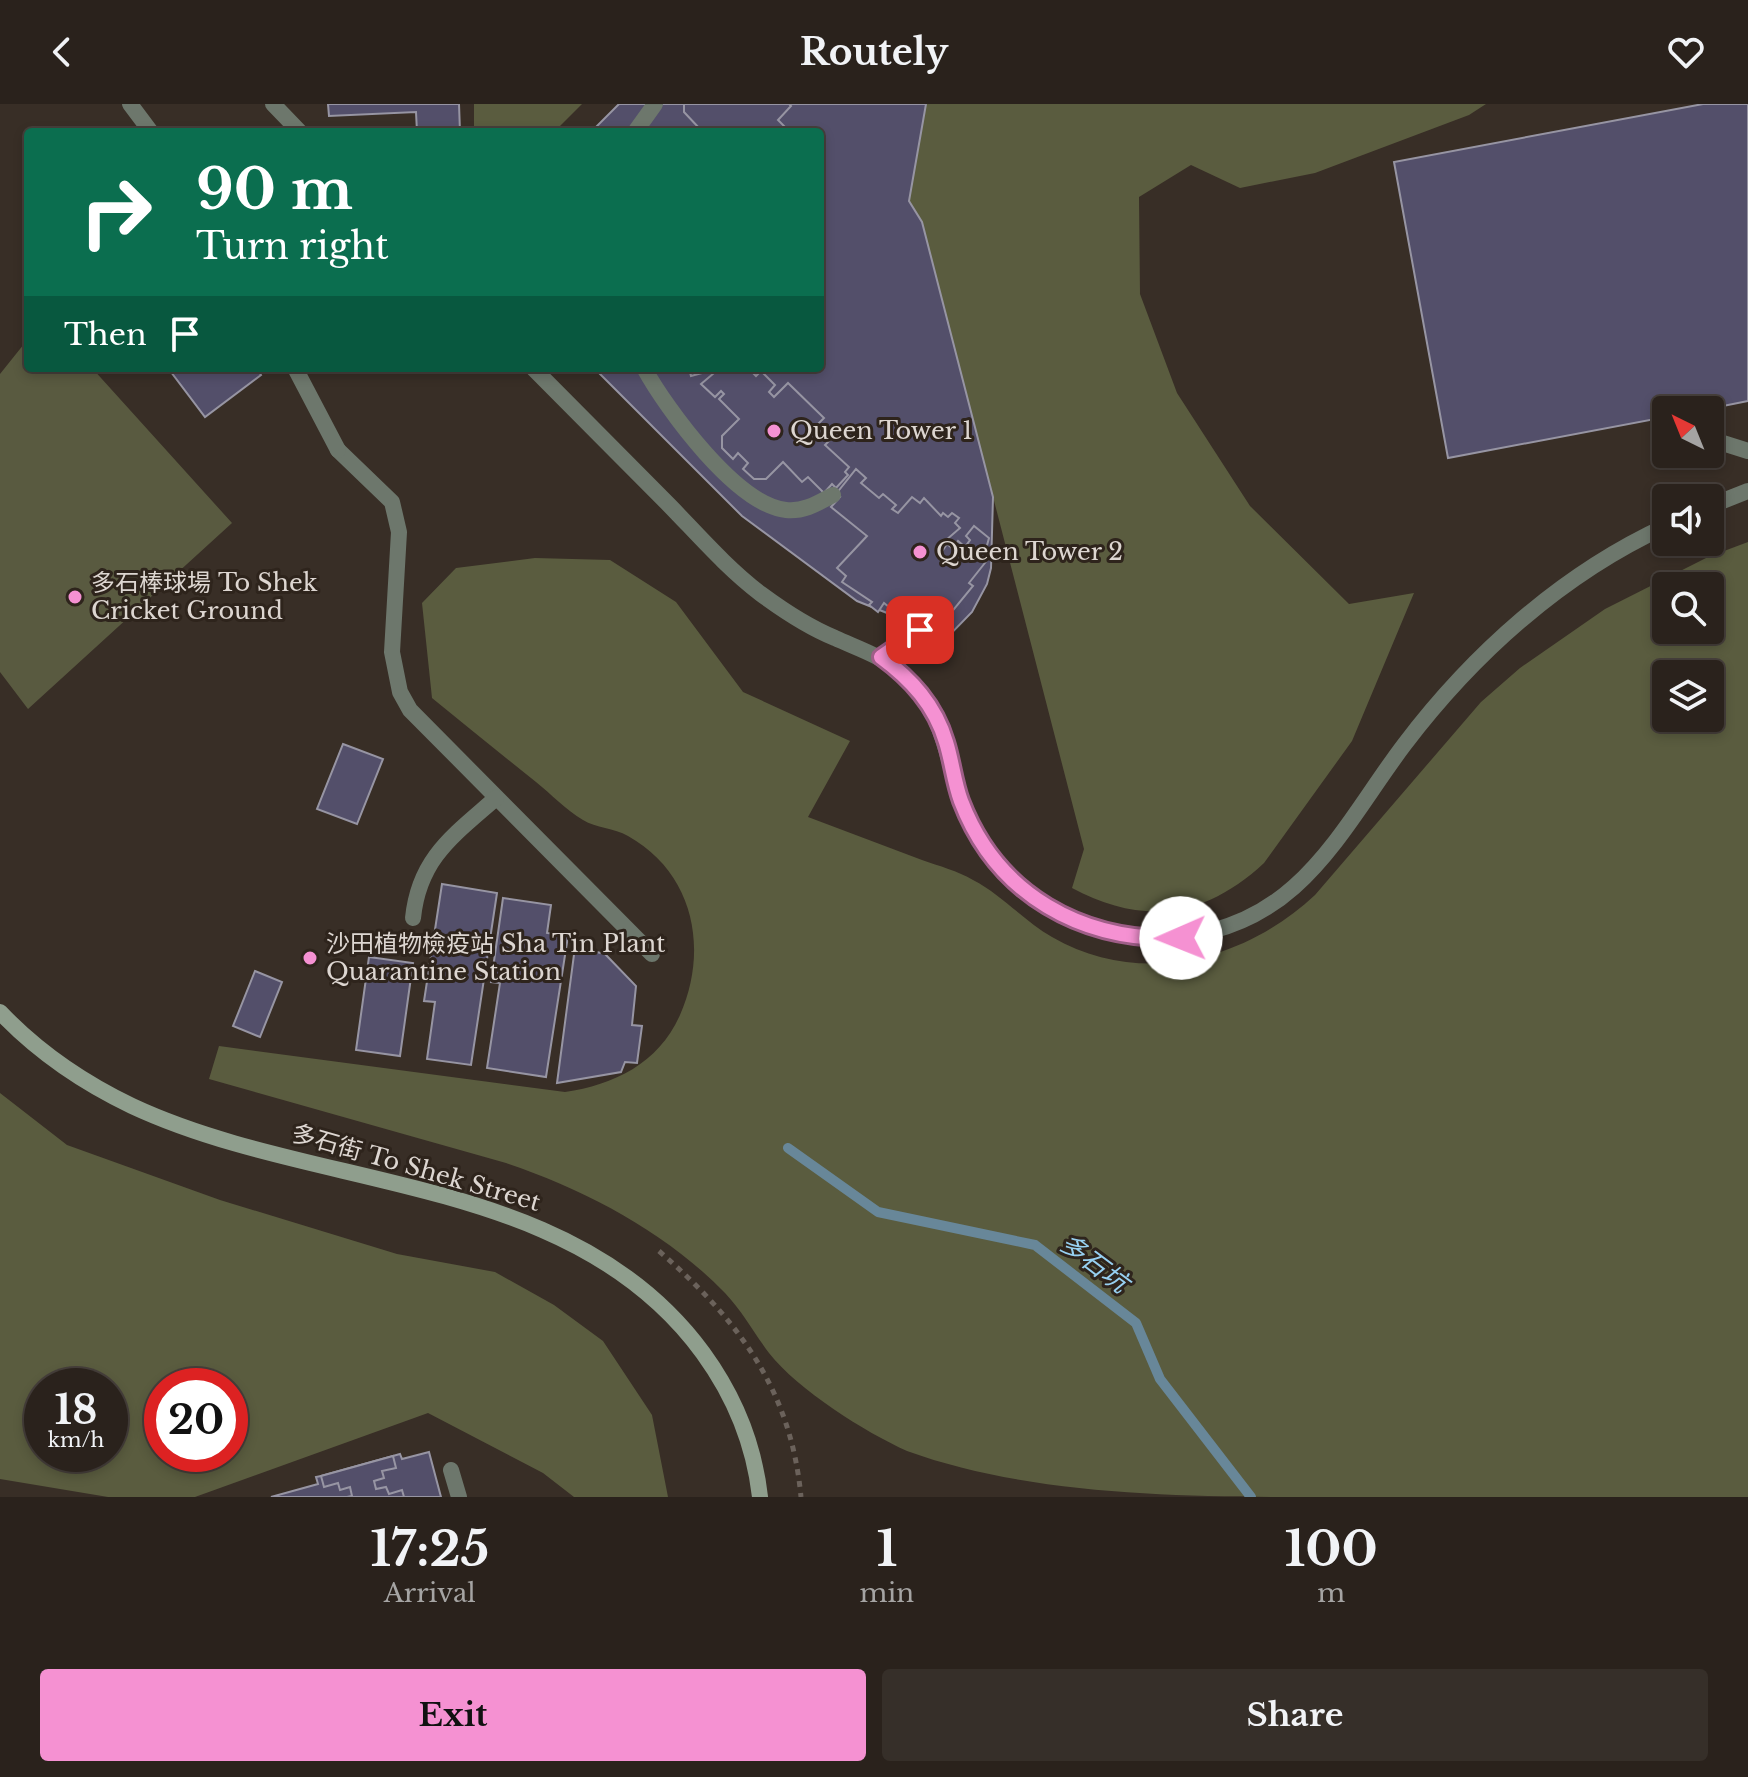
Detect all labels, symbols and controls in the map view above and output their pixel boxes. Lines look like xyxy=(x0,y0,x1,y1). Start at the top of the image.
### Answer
icon: back xyxy=(40,30,84,74)
text: Routely xyxy=(800,30,948,75)
icon: heart xyxy=(1664,30,1708,74)
text: 90 m xyxy=(196,155,353,224)
icon: right xyxy=(64,160,168,264)
text: Turn right xyxy=(196,224,389,269)
icon: arrive xyxy=(163,312,207,356)
text: Then xyxy=(64,316,147,353)
north arrow xyxy=(1652,396,1724,468)
map controls xyxy=(1652,396,1724,732)
place label: Queen Tower 1 xyxy=(790,416,973,445)
marker: Queen Tower 1 xyxy=(765,422,783,440)
button: sound xyxy=(1652,484,1724,556)
place label: Queen Tower 2 xyxy=(936,537,1123,566)
marker: Queen Tower 2 xyxy=(911,543,929,561)
place label: 多石棒球場 To Shek Cricket Ground xyxy=(91,568,318,625)
button: search xyxy=(1652,572,1724,644)
marker: 多石棒球場 To Shek Cricket Ground xyxy=(66,588,84,606)
pin xyxy=(886,596,954,664)
icon: arrive xyxy=(898,608,942,652)
button: layers xyxy=(1652,660,1724,732)
position arrow xyxy=(1139,896,1223,980)
place label: 沙田植物檢疫站 Sha Tin Plant Quarantine Station xyxy=(326,929,665,986)
marker: 沙田植物檢疫站 Sha Tin Plant Quarantine Station xyxy=(301,949,319,967)
street label: 多石街 To Shek Street xyxy=(288,1118,544,1217)
water label: 多石坑 xyxy=(1053,1227,1138,1302)
speed limit sign: 20 xyxy=(144,1368,248,1472)
text: 18 xyxy=(55,1385,97,1435)
text: km/h xyxy=(48,1428,104,1452)
text: 17:25 xyxy=(370,1519,489,1579)
text: 1 xyxy=(876,1519,897,1579)
text: 100 xyxy=(1284,1519,1378,1579)
text: Arrival xyxy=(384,1577,476,1609)
text: min xyxy=(860,1577,914,1609)
text: m xyxy=(1317,1577,1345,1609)
button: Exit xyxy=(40,1669,866,1761)
button: Share xyxy=(882,1669,1708,1761)

